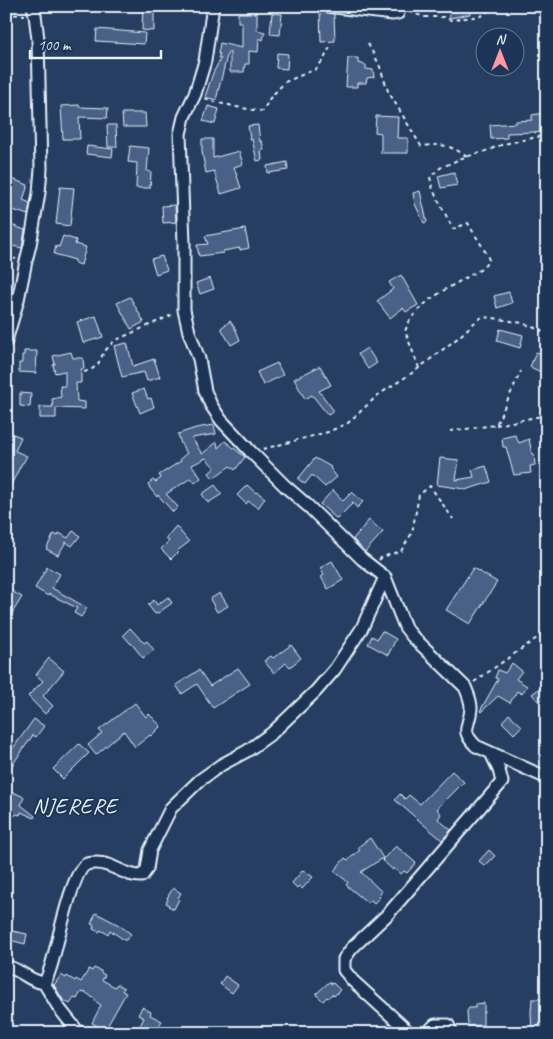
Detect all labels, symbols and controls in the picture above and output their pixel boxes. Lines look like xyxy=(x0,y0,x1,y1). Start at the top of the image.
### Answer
scale bar xyxy=(30,28,161,60)
north arrow xyxy=(476,28,526,78)
text: N xyxy=(496,31,507,48)
text: 100 m xyxy=(38,36,72,55)
district label: NJERERE xyxy=(33,792,120,820)

